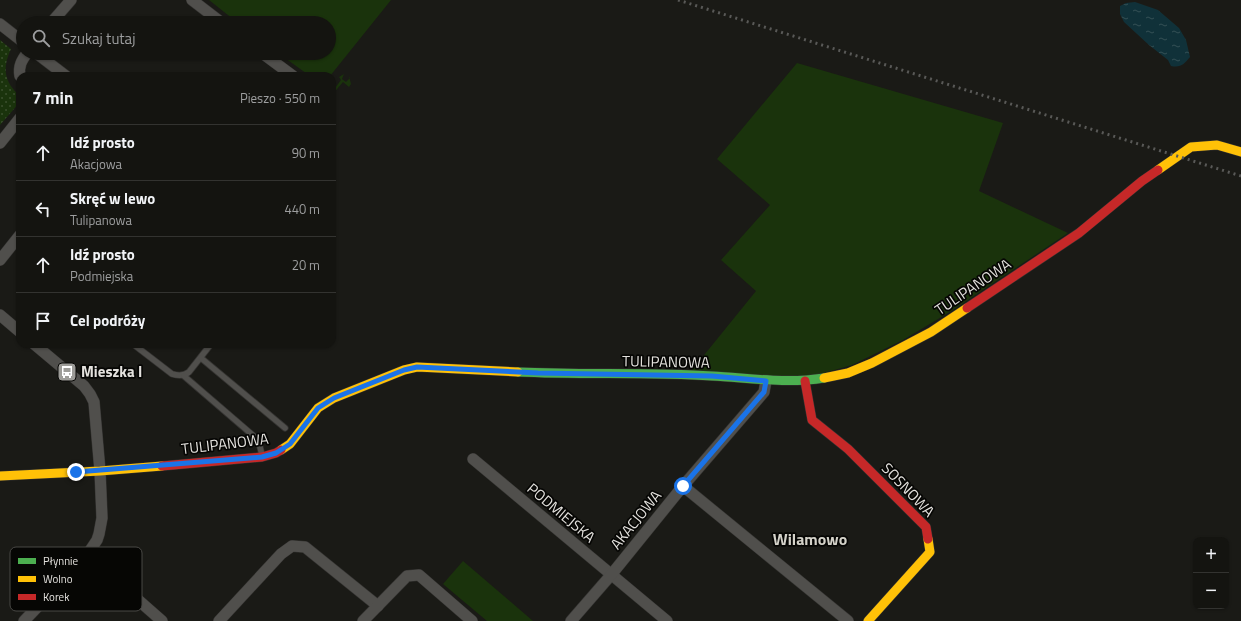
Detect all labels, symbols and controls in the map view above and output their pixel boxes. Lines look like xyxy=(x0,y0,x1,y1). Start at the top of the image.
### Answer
search box xyxy=(16,16,336,60)
icon: search xyxy=(30,27,52,49)
text: Szukaj tutaj xyxy=(62,27,135,50)
text: 7 min xyxy=(32,85,73,111)
text: Pieszo · 550 m xyxy=(240,88,320,108)
text: Idź prosto xyxy=(70,131,135,154)
icon: ahead xyxy=(32,142,54,164)
text: 90 m xyxy=(292,143,320,163)
text: Akacjowa xyxy=(70,154,122,174)
text: Skręć w lewo xyxy=(70,187,155,210)
icon: left xyxy=(32,198,54,220)
text: 440 m xyxy=(284,199,320,219)
text: Tulipanowa xyxy=(70,210,132,230)
text: Idź prosto xyxy=(70,243,135,266)
street label: TULIPANOWA xyxy=(930,253,1016,321)
icon: ahead xyxy=(32,254,54,276)
text: 20 m xyxy=(292,255,320,275)
text: Podmiejska xyxy=(70,266,133,286)
text: Cel podróży xyxy=(70,309,145,332)
icon: arrive xyxy=(32,310,54,332)
street label: TULIPANOWA xyxy=(622,349,710,374)
place label: Mieszka I xyxy=(81,360,142,383)
bus stop icon: Mieszka I xyxy=(56,361,78,383)
street label: TULIPANOWA xyxy=(180,427,270,460)
street label: SOSNOWA xyxy=(876,457,940,522)
route end xyxy=(67,463,85,481)
street label: PODMIEJSKA xyxy=(522,477,601,548)
route start xyxy=(674,477,692,495)
street label: AKACJOWA xyxy=(605,485,667,554)
district label: Wilamowo xyxy=(773,527,847,551)
map controls xyxy=(1193,537,1229,609)
button: + xyxy=(1193,537,1229,573)
legend xyxy=(10,547,142,611)
text: Płynnie xyxy=(43,553,78,569)
text: Wolno xyxy=(43,571,73,587)
button: − xyxy=(1193,573,1229,609)
text: Korek xyxy=(43,589,70,605)

